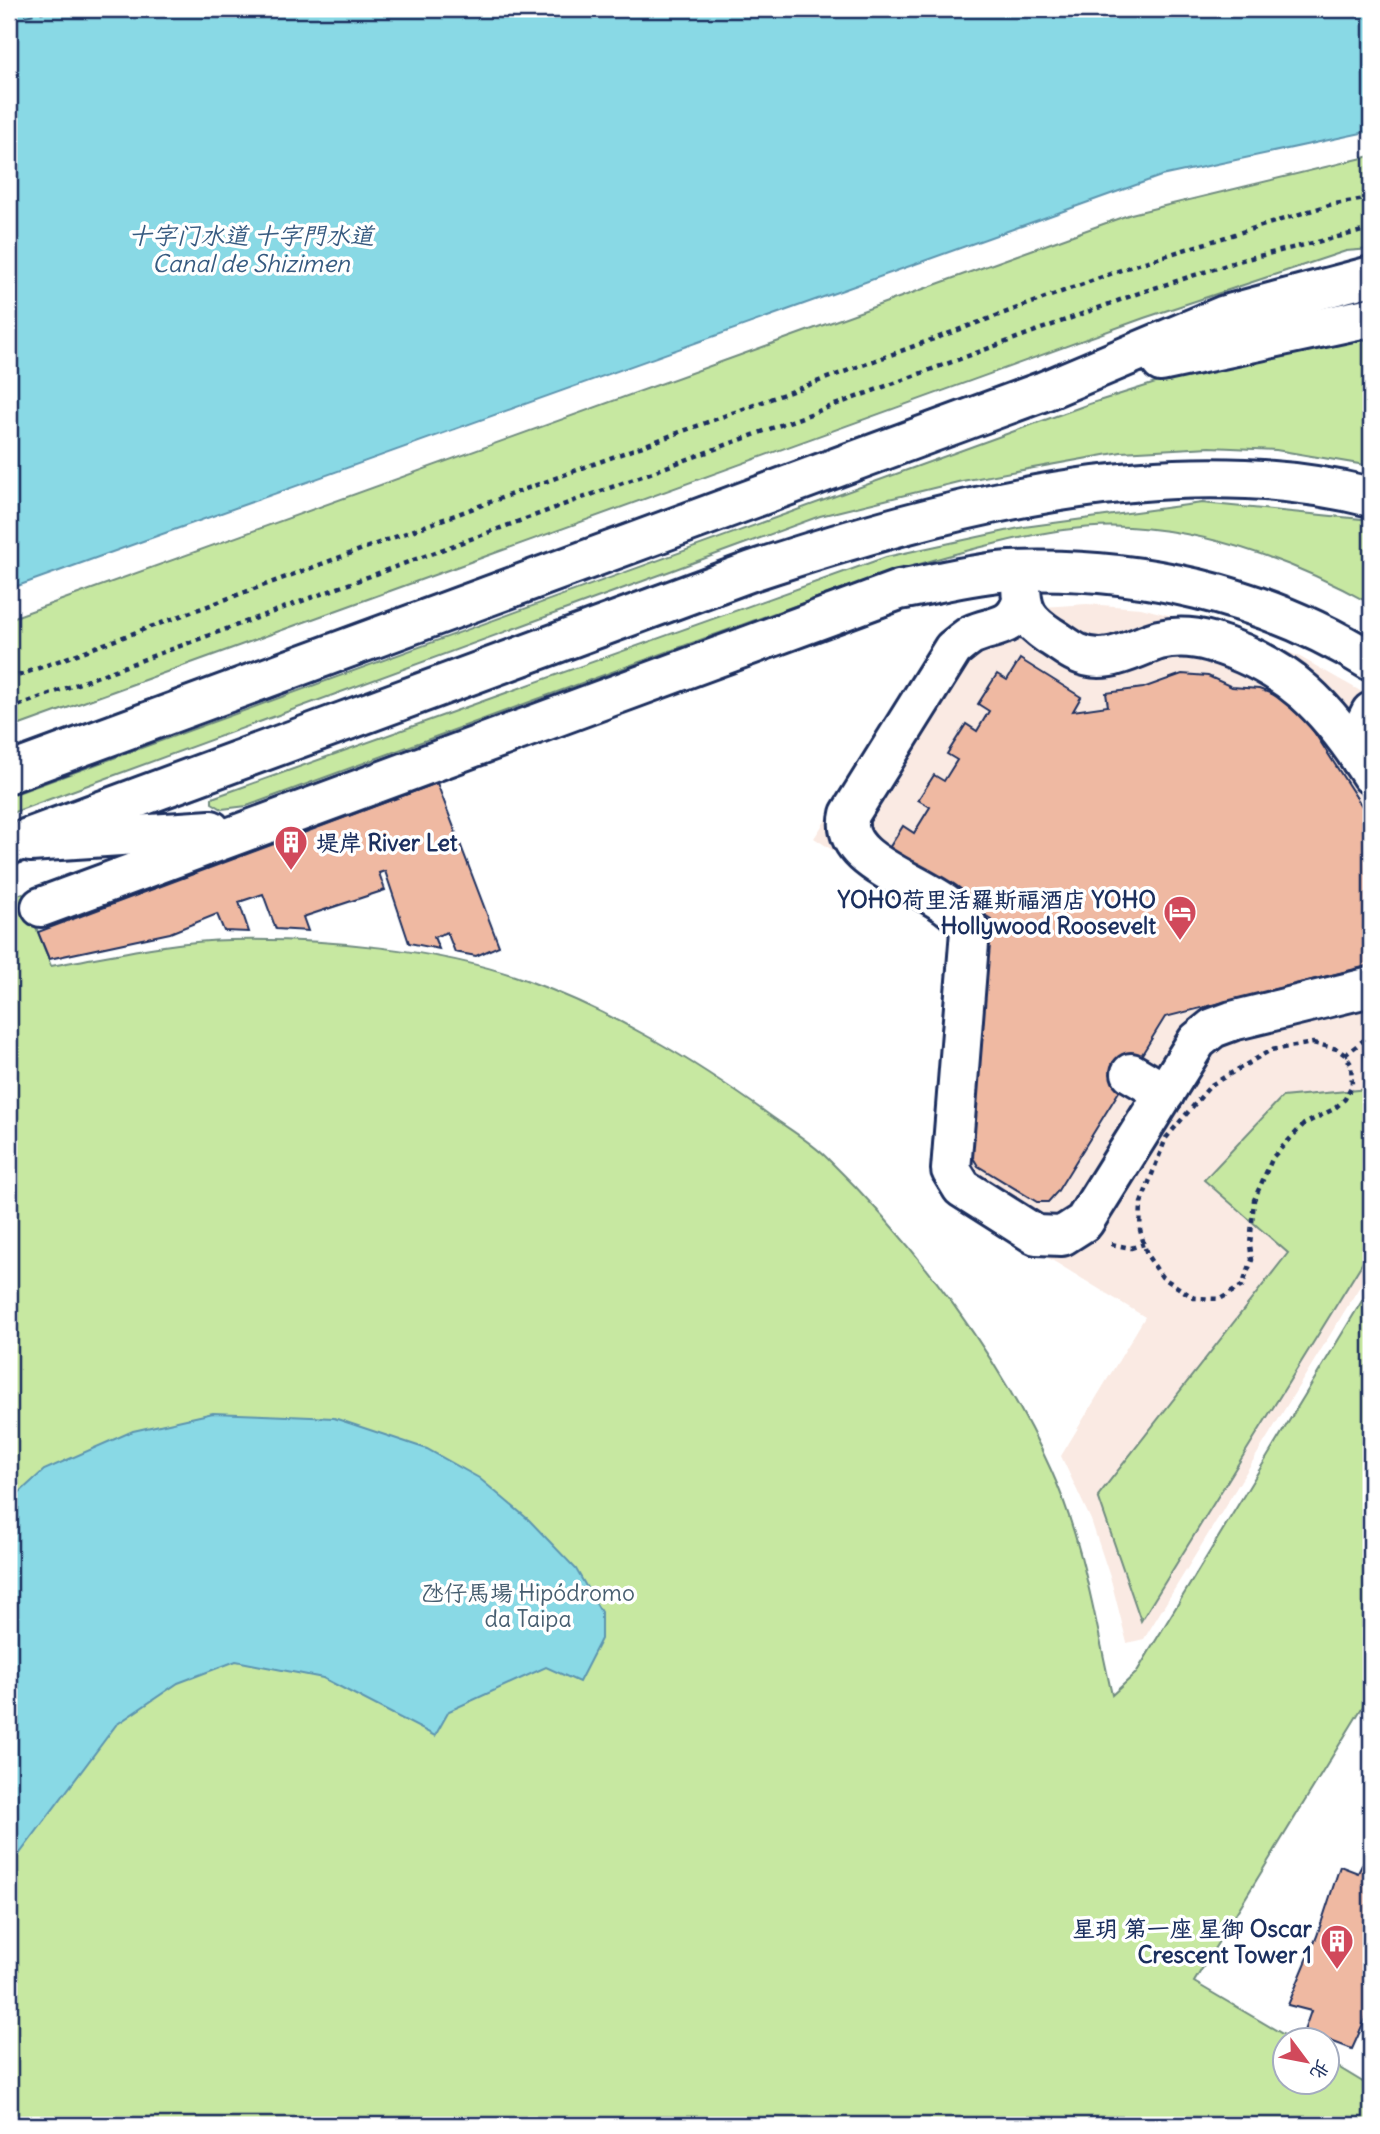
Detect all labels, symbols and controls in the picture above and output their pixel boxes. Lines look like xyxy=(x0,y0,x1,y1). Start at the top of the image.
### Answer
water label: 十字门水道 十字門水道 Canal de Shizimen xyxy=(128,220,376,278)
building icon: 堤岸 River Let xyxy=(272,823,310,872)
place label: 堤岸 River Let xyxy=(316,828,458,857)
place label: YOHO荷里活羅斯福酒店 YOHO Hollywood Roosevelt xyxy=(836,885,1156,940)
hotel icon: YOHO荷里活羅斯福酒店 YOHO Hollywood Roosevelt xyxy=(1161,893,1199,942)
park label: 氹仔馬場 Hipódromo da Taipa xyxy=(421,1578,635,1633)
place label: 星玥 第一座 星御 Oscar Crescent Tower 1 xyxy=(1072,1914,1313,1969)
building icon: 星玥 第一座 星御 Oscar Crescent Tower 1 xyxy=(1318,1922,1356,1971)
north arrow xyxy=(1272,2025,1342,2096)
text: 北 xyxy=(1305,2056,1336,2084)

